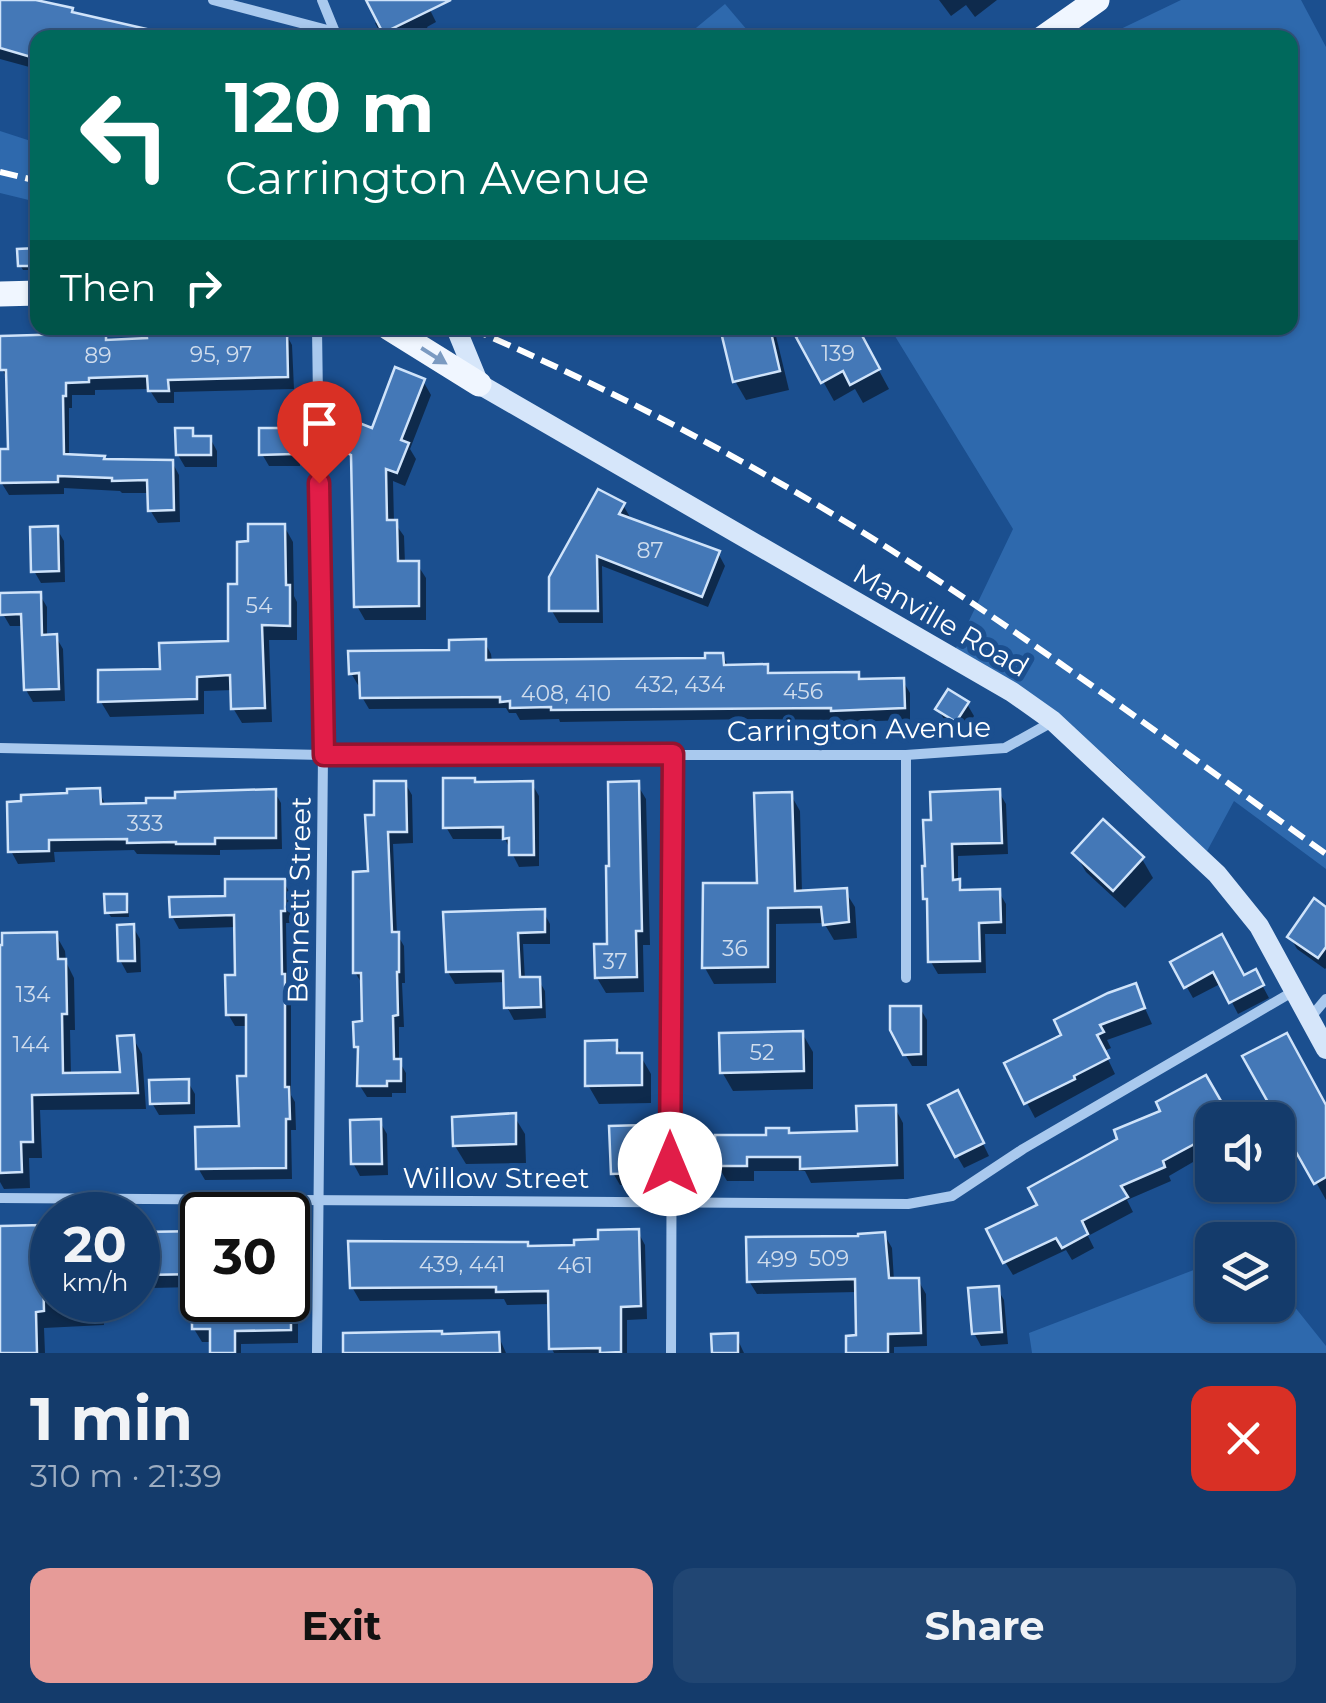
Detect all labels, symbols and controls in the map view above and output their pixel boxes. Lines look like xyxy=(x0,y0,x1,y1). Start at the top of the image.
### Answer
text: 120 m xyxy=(225,64,435,150)
icon: left xyxy=(60,70,190,200)
text: Carrington Avenue xyxy=(225,150,650,205)
icon: right xyxy=(176,260,231,315)
text: Then xyxy=(60,264,156,311)
house number: 139 xyxy=(821,340,855,367)
house number: 95, 97 xyxy=(190,341,252,368)
house number: 89 xyxy=(84,342,112,369)
one-way arrow xyxy=(420,346,448,364)
pin xyxy=(277,381,362,484)
icon: arrive xyxy=(292,396,347,451)
house number: 87 xyxy=(637,537,664,564)
street label: Manville Road xyxy=(847,556,1035,684)
house number: 54 xyxy=(246,592,273,619)
house number: 432, 434 xyxy=(635,671,726,698)
house number: 456 xyxy=(783,678,823,705)
house number: 408, 410 xyxy=(521,680,611,707)
street label: Carrington Avenue xyxy=(727,710,991,748)
street label: Bennett Street xyxy=(280,796,318,1004)
house number: 333 xyxy=(126,810,164,837)
house number: 36 xyxy=(722,935,748,962)
house number: 37 xyxy=(602,948,628,975)
house number: 134 xyxy=(16,981,51,1008)
house number: 144 xyxy=(12,1031,50,1058)
house number: 52 xyxy=(750,1039,774,1066)
map controls xyxy=(1195,1102,1295,1322)
button: sound xyxy=(1195,1102,1295,1202)
position arrow xyxy=(618,1112,722,1216)
street label: Willow Street xyxy=(403,1161,589,1195)
speed limit sign: 30 xyxy=(180,1192,310,1322)
text: 20 xyxy=(63,1214,127,1275)
button: layers xyxy=(1195,1222,1295,1322)
house number: 509 xyxy=(809,1245,849,1272)
house number: 499 xyxy=(756,1246,798,1273)
house number: 439, 441 xyxy=(419,1251,505,1278)
house number: 461 xyxy=(557,1252,593,1279)
text: km/h xyxy=(62,1267,128,1297)
text: 1 min xyxy=(30,1382,193,1455)
button: close xyxy=(1191,1386,1296,1491)
text: 310 m · 21:39 xyxy=(30,1456,222,1495)
button: Exit xyxy=(30,1568,653,1683)
button: Share xyxy=(673,1568,1296,1683)

